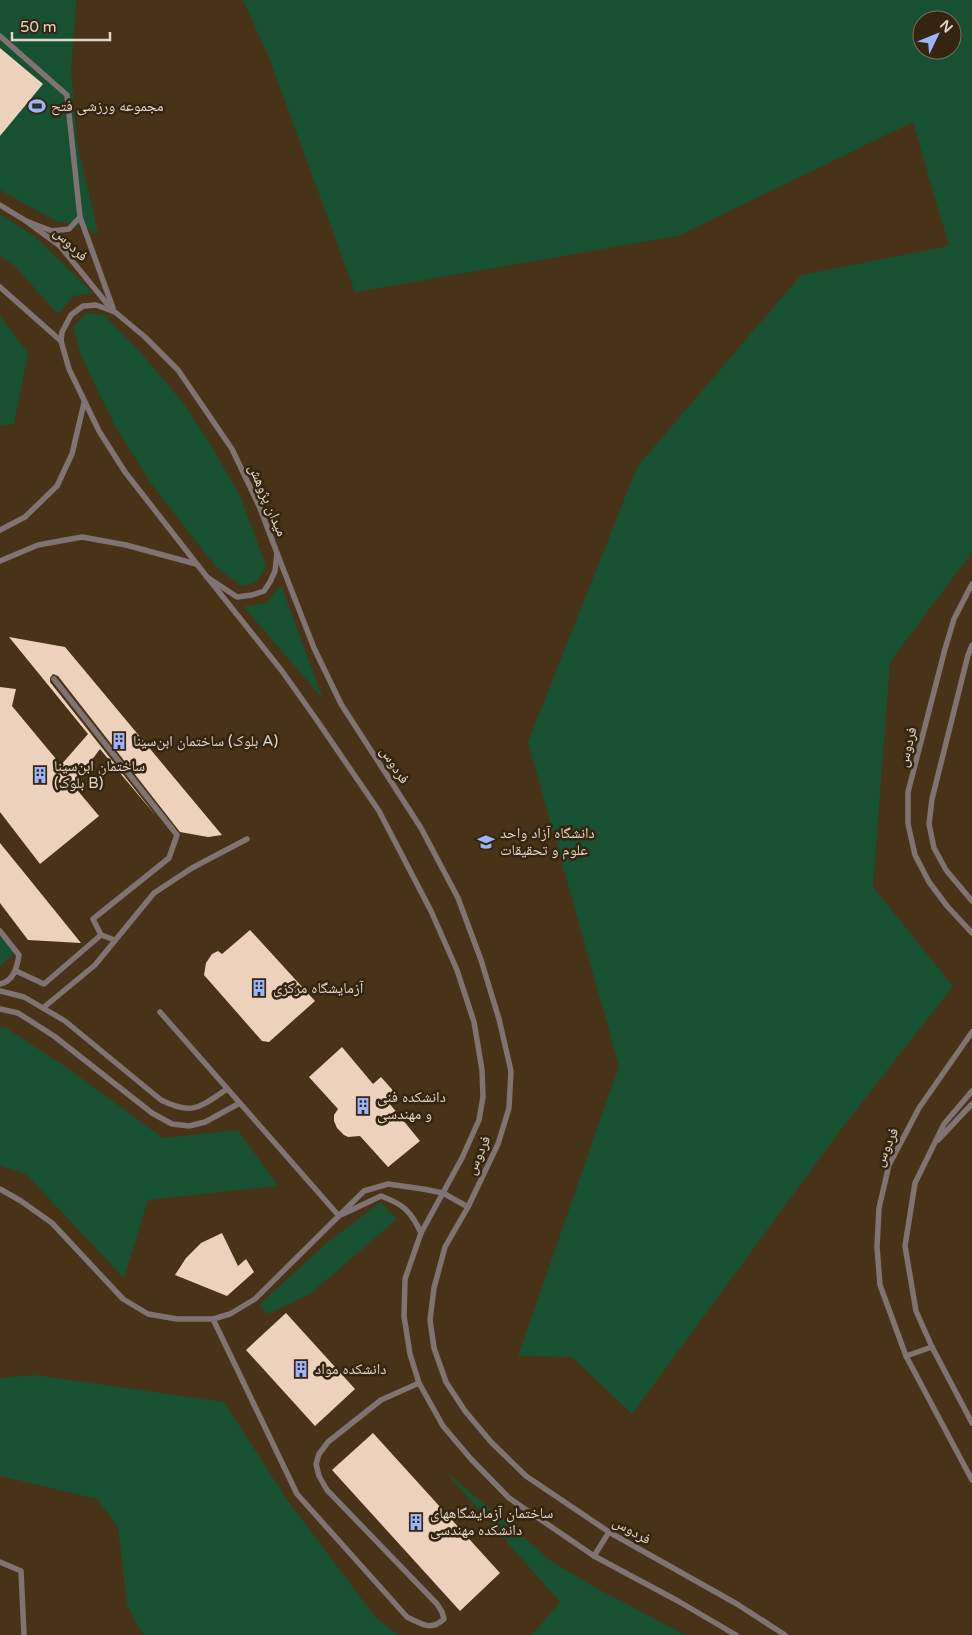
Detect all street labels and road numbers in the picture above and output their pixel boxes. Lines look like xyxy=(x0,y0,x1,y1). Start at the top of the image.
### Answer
street label: فردوس xyxy=(50,223,92,265)
street label: میدان پژوهش xyxy=(244,461,291,539)
street label: فردوس xyxy=(893,725,922,769)
street label: فردوس xyxy=(376,743,414,788)
street label: فردوس xyxy=(869,1125,903,1170)
street label: فردوس xyxy=(461,1133,495,1178)
street label: فردوس xyxy=(609,1512,654,1549)

